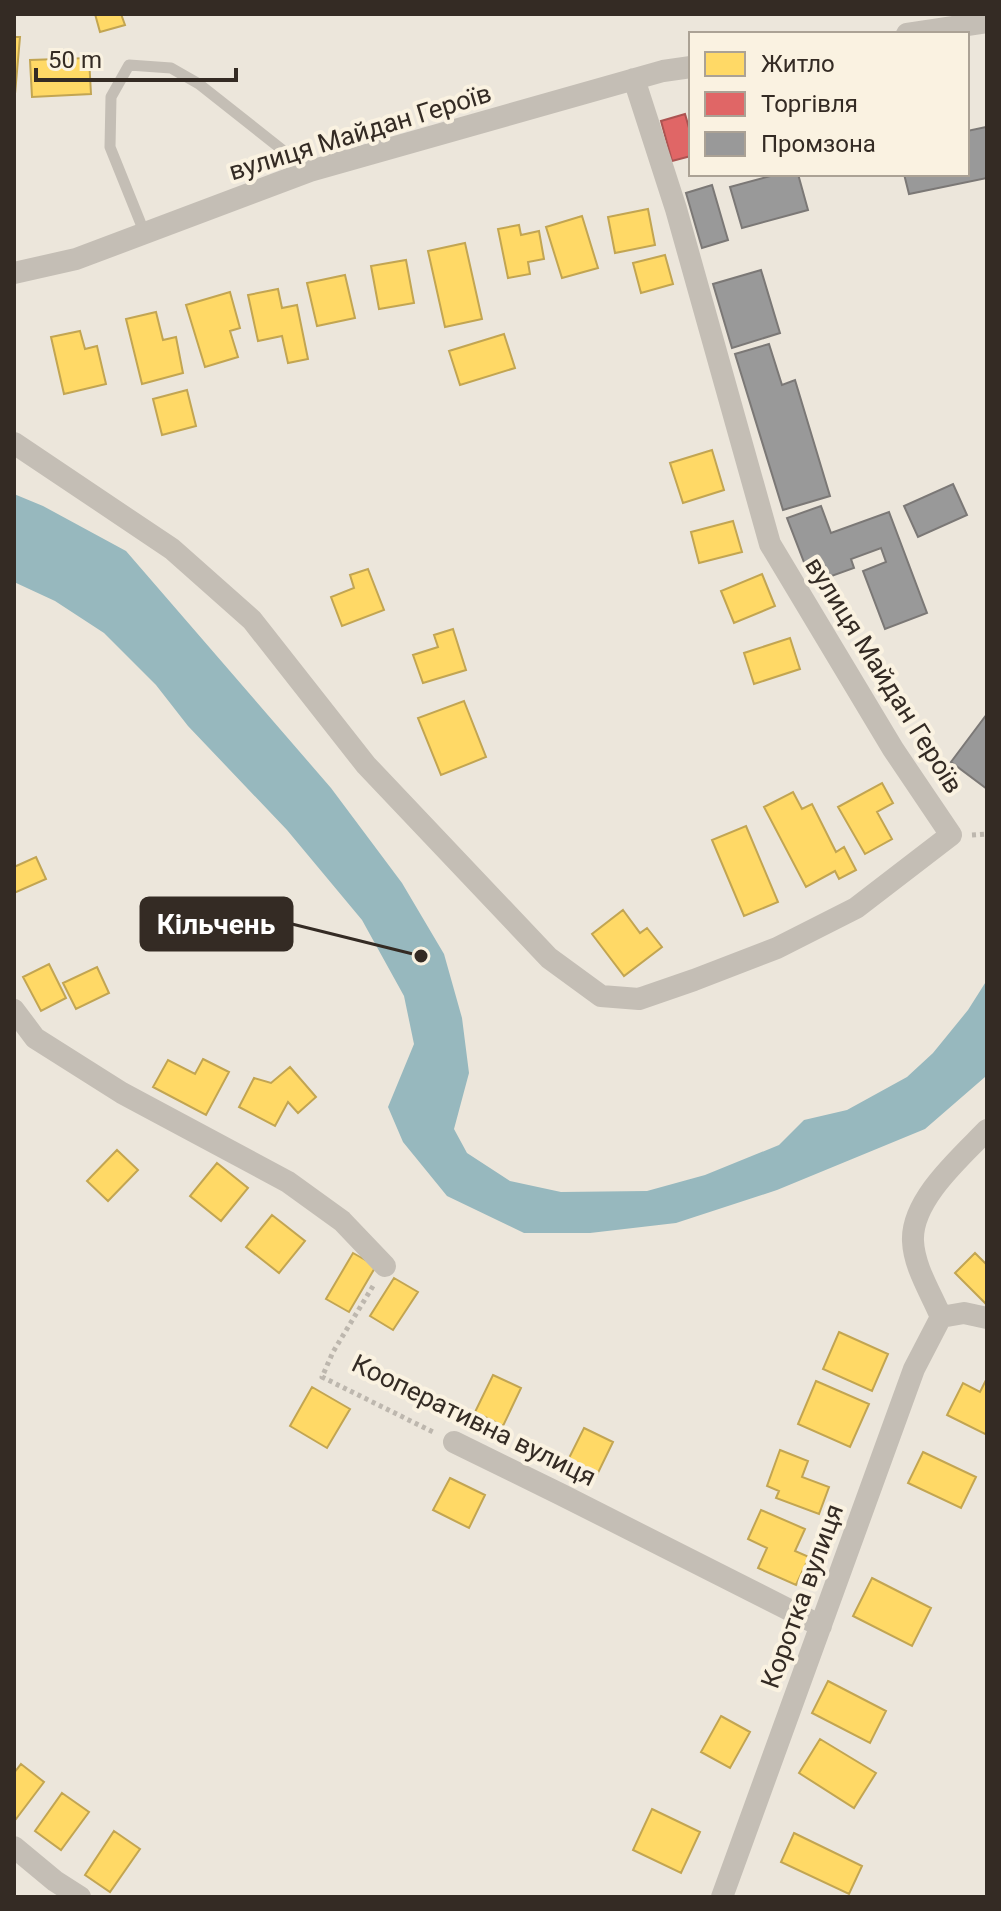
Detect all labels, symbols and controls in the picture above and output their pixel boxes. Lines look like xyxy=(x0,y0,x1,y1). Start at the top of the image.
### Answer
scale bar xyxy=(36,32,236,82)
legend xyxy=(689,32,969,176)
text: 50 m xyxy=(48,46,102,74)
text: Житло xyxy=(761,50,835,78)
street label: вулиця Майдан Героїв xyxy=(225,78,495,186)
text: Торгівля xyxy=(761,90,858,118)
text: Промзона xyxy=(761,130,876,158)
street label: вулиця Майдан Героїв xyxy=(799,551,969,799)
callout: Кільчень xyxy=(141,898,292,950)
text: Кільчень xyxy=(157,908,275,941)
street label: Кооперативна вулиця xyxy=(347,1348,601,1492)
street label: Коротка вулиця xyxy=(755,1500,849,1692)

